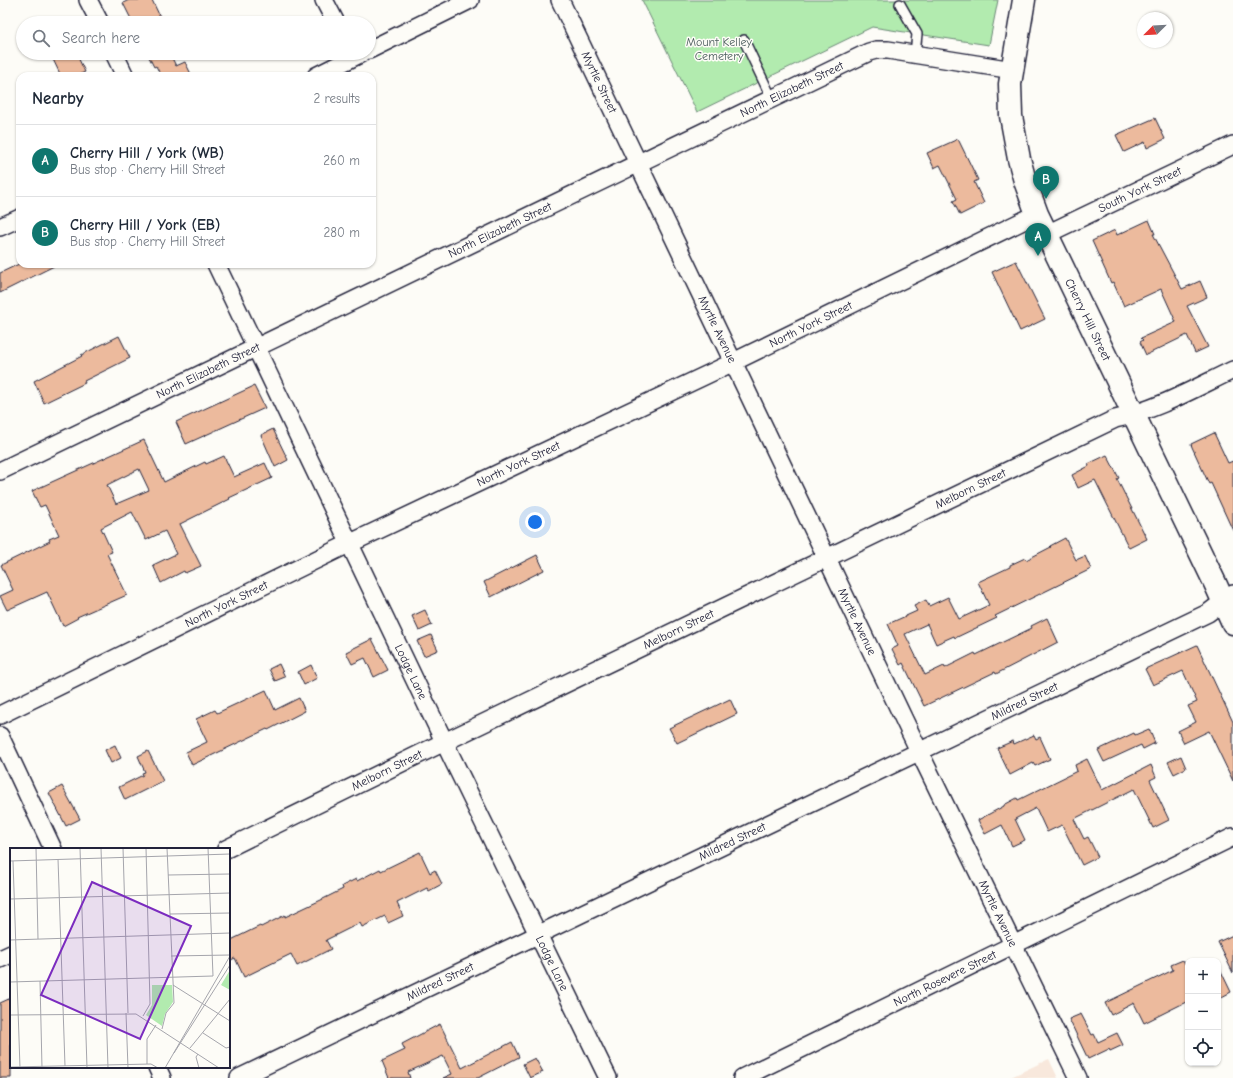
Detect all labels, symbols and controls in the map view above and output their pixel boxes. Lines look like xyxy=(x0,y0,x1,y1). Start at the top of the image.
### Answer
north arrow xyxy=(1137,12,1173,48)
search box xyxy=(16,16,376,60)
icon: search xyxy=(30,27,52,49)
text: Search here xyxy=(62,29,140,47)
park label: Mount Kelley Cemetery xyxy=(686,35,753,63)
street label: Myrtle Street xyxy=(579,49,620,116)
street label: North Elizabeth Street xyxy=(738,58,846,120)
text: Nearby xyxy=(32,89,83,108)
text: 2 results xyxy=(313,91,360,106)
text: Cherry Hill / York (WB) xyxy=(70,144,224,162)
text: A xyxy=(41,153,49,168)
text: 260 m xyxy=(323,153,360,168)
text: Bus stop · Cherry Hill Street xyxy=(70,162,225,177)
street label: South York Street xyxy=(1096,163,1184,215)
pin: B xyxy=(1033,166,1059,199)
street label: North Elizabeth Street xyxy=(446,199,554,261)
text: Cherry Hill / York (EB) xyxy=(70,216,220,234)
pin: A xyxy=(1025,223,1051,256)
text: B xyxy=(41,225,49,240)
text: 280 m xyxy=(323,225,360,240)
text: Bus stop · Cherry Hill Street xyxy=(70,234,225,249)
street label: Cherry Hill Street xyxy=(1062,276,1114,363)
street label: Myrtle Avenue xyxy=(695,293,739,365)
street label: North York Street xyxy=(767,298,855,350)
street label: North Elizabeth Street xyxy=(154,340,263,402)
street label: North York Street xyxy=(474,438,563,489)
street label: Melborn Street xyxy=(933,465,1009,512)
your location xyxy=(525,512,545,532)
street label: North York Street xyxy=(183,577,270,630)
street label: Myrtle Avenue xyxy=(835,586,879,658)
street label: Melborn Street xyxy=(641,606,717,652)
street label: Lodge Lane xyxy=(392,642,430,702)
street label: Mildred Street xyxy=(988,679,1061,723)
street label: Melborn Street xyxy=(349,747,425,793)
street label: Mildred Street xyxy=(696,819,769,863)
inset map xyxy=(10,848,230,1068)
street label: Myrtle Avenue xyxy=(976,878,1020,949)
street label: Lodge Lane xyxy=(533,934,571,993)
street label: North Rosevere Street xyxy=(891,947,999,1010)
map controls xyxy=(1185,958,1221,1066)
button: + xyxy=(1185,958,1221,994)
street label: Mildred Street xyxy=(404,959,476,1004)
button: − xyxy=(1185,994,1221,1030)
button: locate xyxy=(1185,1030,1221,1066)

